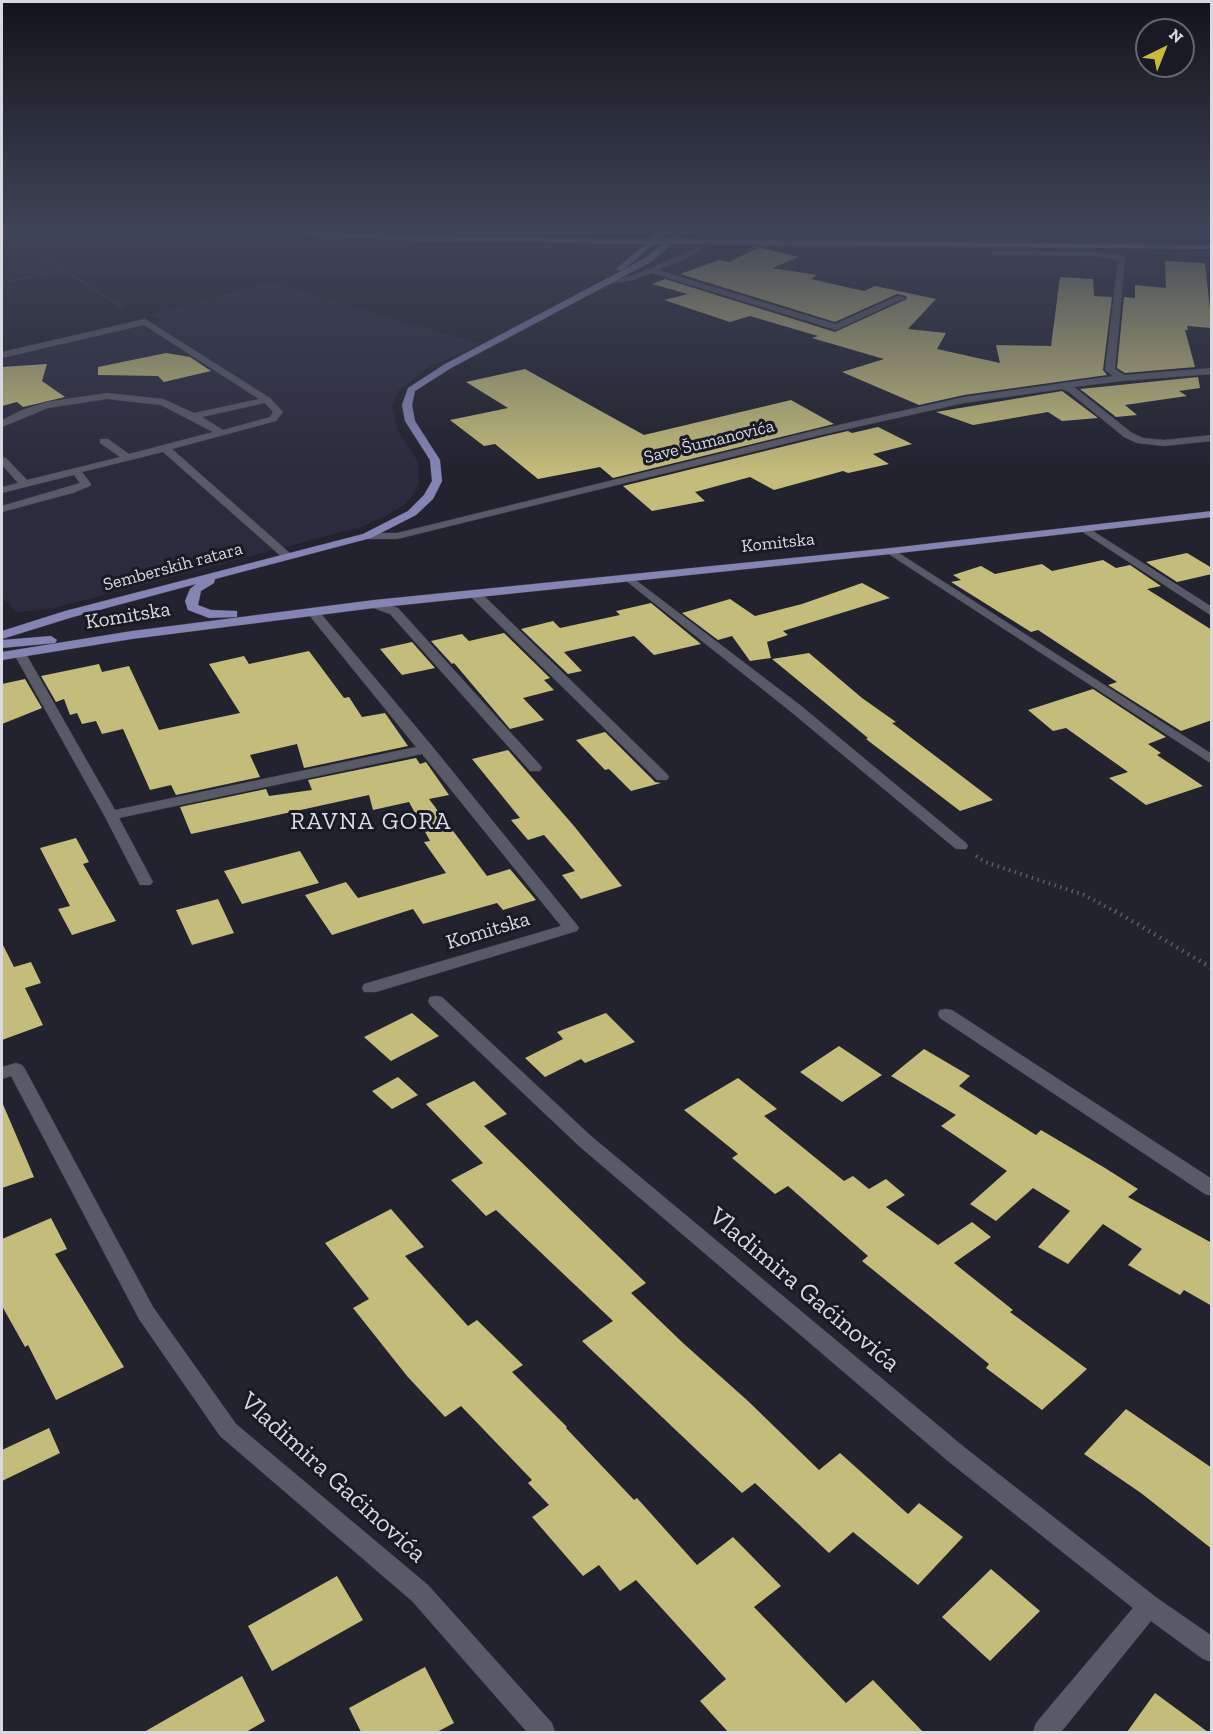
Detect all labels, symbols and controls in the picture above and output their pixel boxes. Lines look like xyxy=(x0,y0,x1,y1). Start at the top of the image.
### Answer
north arrow xyxy=(1135,18,1195,78)
text: N xyxy=(1165,25,1187,47)
street label: Save Šumanovića xyxy=(642,415,776,469)
street label: Komitska xyxy=(740,528,816,558)
street label: Semberskih ratara xyxy=(101,538,245,596)
street label: Komitska xyxy=(84,597,172,635)
district label: RAVNA GORA xyxy=(290,808,452,836)
street label: Komitska xyxy=(443,906,533,956)
street label: Vladimira Gaćinovića xyxy=(702,1201,906,1379)
street label: Vladimira Gaćinovića xyxy=(233,1386,433,1570)

